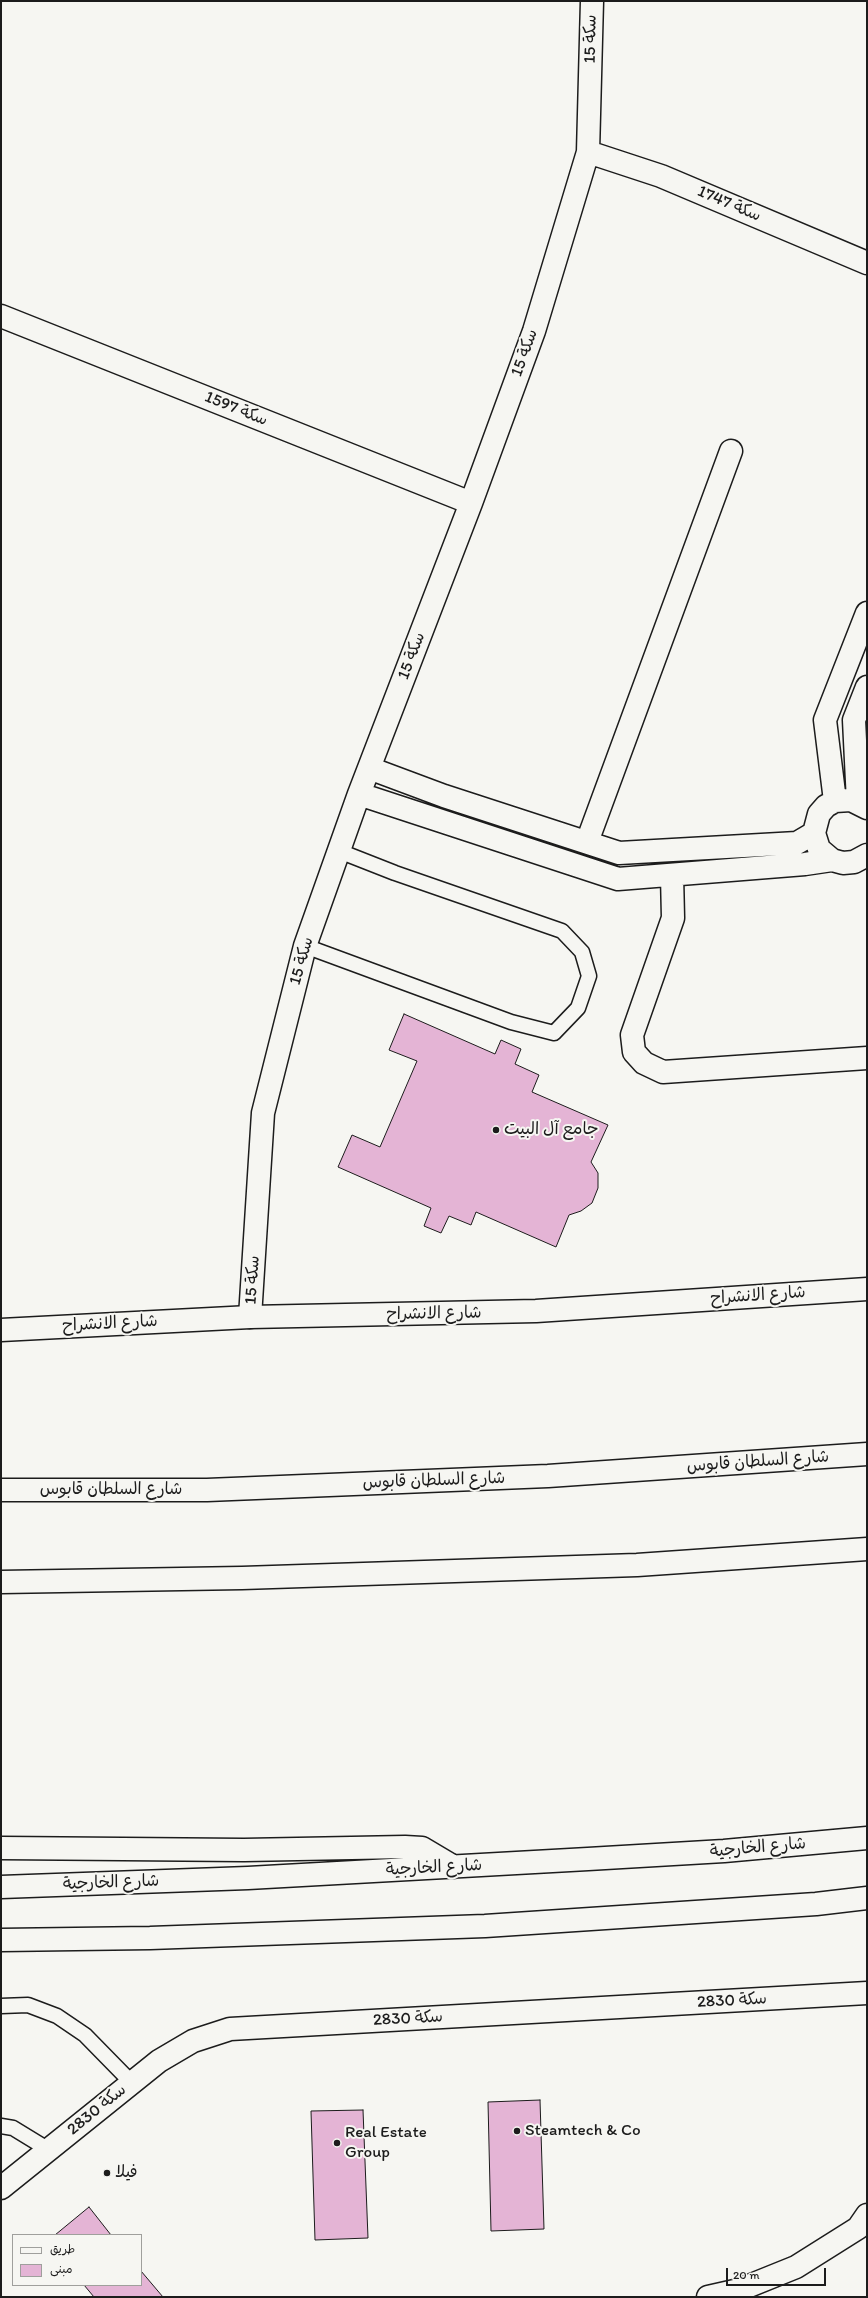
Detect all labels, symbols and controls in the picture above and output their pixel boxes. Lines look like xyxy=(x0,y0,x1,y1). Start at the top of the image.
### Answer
street label: سكة 15 xyxy=(580,14,602,64)
street label: سكة 1747 xyxy=(694,181,764,227)
street label: سكة 15 xyxy=(507,326,543,380)
street label: سكة 1597 xyxy=(201,387,271,431)
street label: سكة 15 xyxy=(394,629,430,683)
street label: سكة 15 xyxy=(285,935,319,987)
place label: جامع آل البيت xyxy=(504,1120,599,1140)
marker: جامع آل البيت xyxy=(491,1125,501,1135)
street label: سكة 15 xyxy=(241,1255,265,1305)
street label: شارع الانشراح xyxy=(710,1282,806,1310)
street label: شارع الانشراح xyxy=(386,1303,482,1325)
street label: شارع الانشراح xyxy=(62,1311,158,1337)
street label: شارع السلطان قابوس xyxy=(686,1447,830,1477)
street label: شارع السلطان قابوس xyxy=(362,1468,506,1494)
street label: شارع السلطان قابوس xyxy=(40,1480,182,1500)
street label: شارع الخارجية xyxy=(709,1834,807,1862)
street label: شارع الخارجية xyxy=(385,1855,483,1881)
street label: شارع الخارجية xyxy=(62,1871,160,1895)
street label: سكة 2830 xyxy=(696,1989,768,2013)
street label: سكة 2830 xyxy=(372,2007,444,2031)
street label: سكة 2830 xyxy=(63,2080,131,2140)
place label: Steamtech & Co xyxy=(525,2121,641,2141)
place label: Real Estate Group xyxy=(345,2123,427,2163)
marker: Steamtech & Co xyxy=(512,2126,522,2136)
marker: Real Estate Group xyxy=(332,2138,342,2148)
place label: فيلا xyxy=(115,2163,138,2183)
marker: فيلا xyxy=(102,2168,112,2178)
legend xyxy=(12,2234,142,2286)
text: طريق xyxy=(50,2242,75,2256)
scale bar xyxy=(728,2260,828,2286)
text: مبنى xyxy=(50,2262,73,2276)
text: 20 m xyxy=(733,2268,760,2282)

